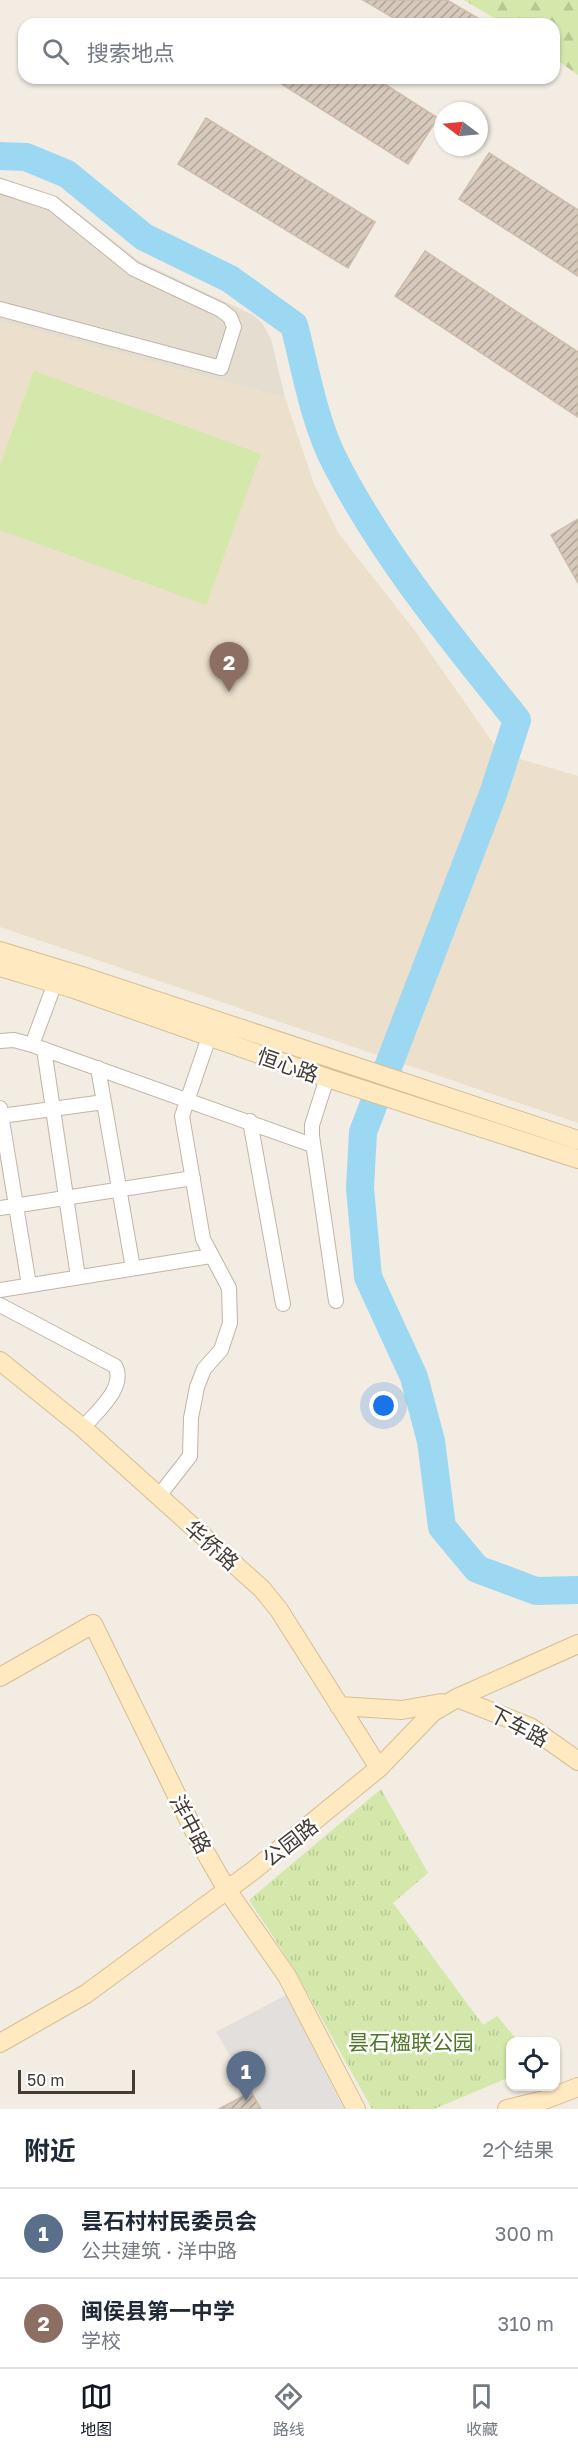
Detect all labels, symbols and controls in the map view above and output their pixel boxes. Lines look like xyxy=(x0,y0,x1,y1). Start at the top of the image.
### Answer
search box xyxy=(18,18,560,84)
icon: search xyxy=(39,35,72,68)
text: 搜索地点 xyxy=(87,39,175,66)
north arrow xyxy=(434,102,488,156)
pin: 2 xyxy=(210,642,248,692)
street label: 恒心路 xyxy=(254,1042,322,1088)
your location xyxy=(369,1391,398,1420)
street label: 华侨路 xyxy=(180,1515,244,1575)
street label: 下车路 xyxy=(485,1700,553,1752)
street label: 洋中路 xyxy=(165,1790,217,1858)
street label: 公园路 xyxy=(257,1812,323,1872)
park label: 昙石楹联公园 xyxy=(348,2029,474,2055)
map controls xyxy=(506,2037,560,2091)
button: locate xyxy=(506,2037,560,2091)
pin: 1 xyxy=(226,2052,266,2101)
scale bar xyxy=(18,2067,135,2094)
text: 50 m xyxy=(27,2070,64,2090)
text: 附近 xyxy=(24,2135,76,2166)
text: 2个结果 xyxy=(482,2137,554,2161)
text: 昙石村村民委员会 xyxy=(81,2207,257,2234)
text: 1 xyxy=(38,2221,49,2245)
text: 300 m xyxy=(495,2221,554,2245)
text: 公共建筑 · 洋中路 xyxy=(81,2238,237,2262)
text: 闽侯县第一中学 xyxy=(81,2297,235,2324)
text: 2 xyxy=(37,2311,50,2335)
text: 310 m xyxy=(498,2311,554,2335)
text: 学校 xyxy=(81,2328,121,2352)
tab: 地图 xyxy=(80,2380,113,2440)
tab: 路线 xyxy=(272,2380,305,2440)
tab: 收藏 xyxy=(465,2380,498,2440)

